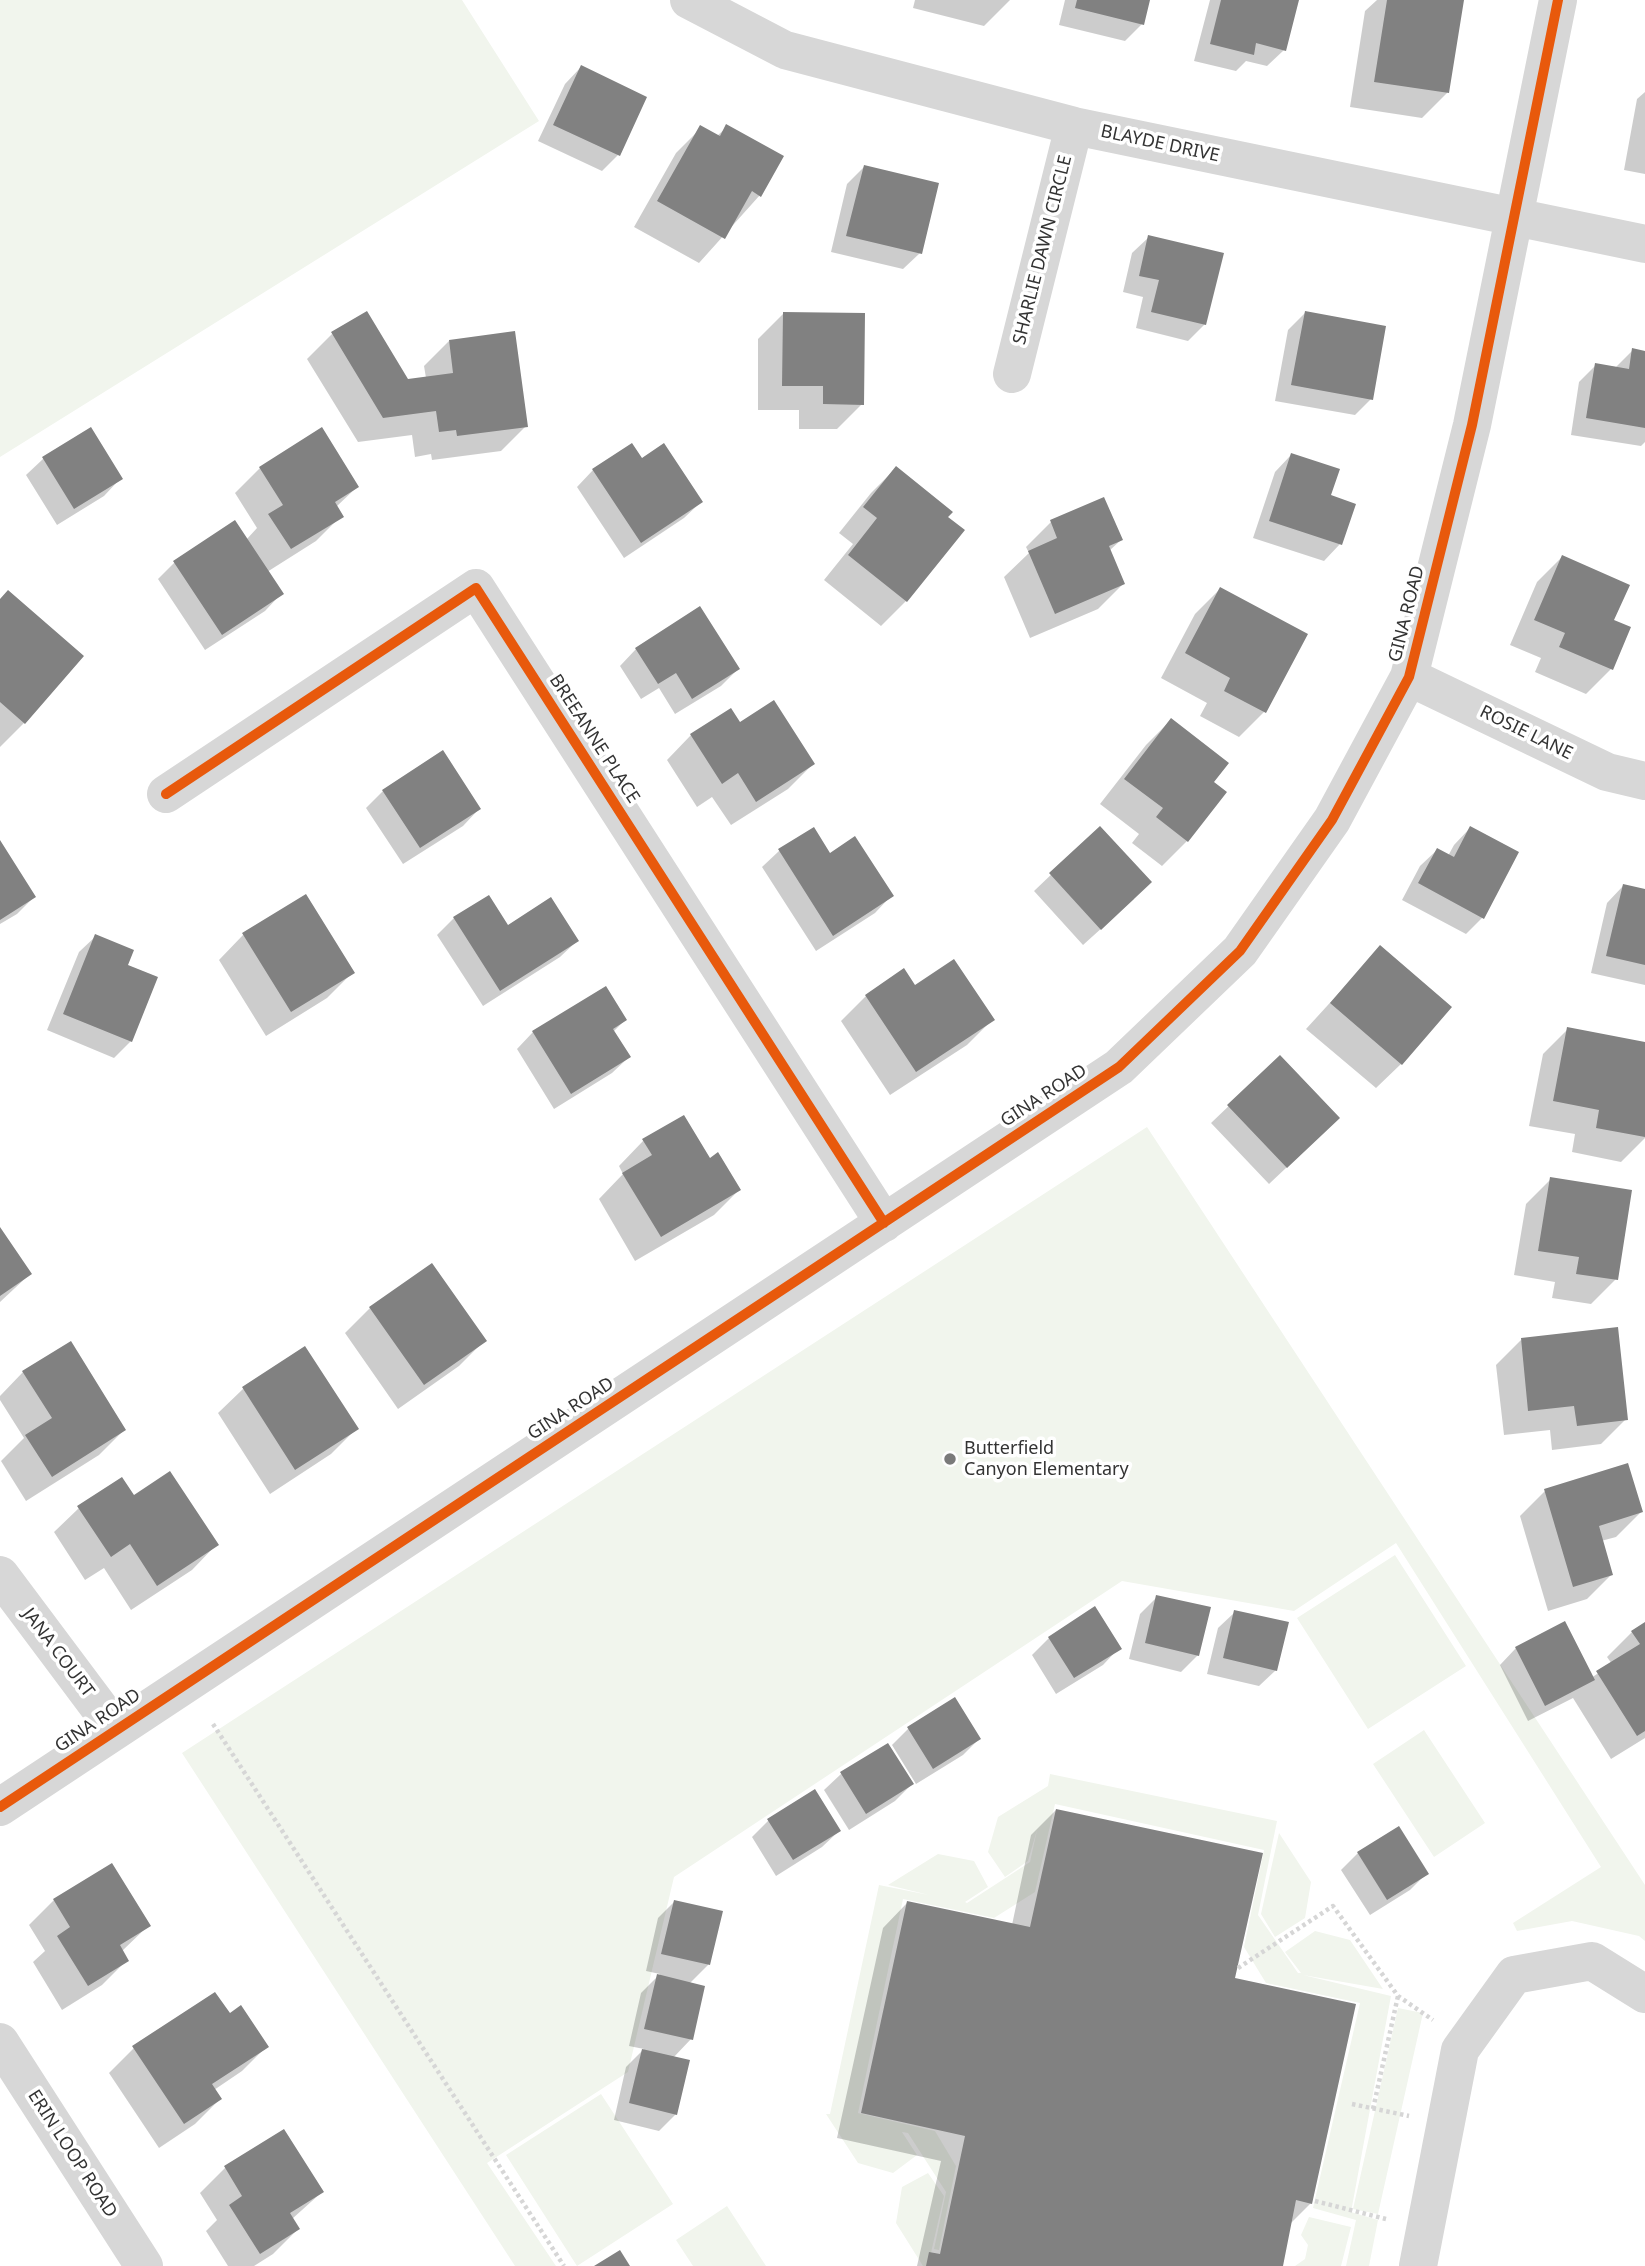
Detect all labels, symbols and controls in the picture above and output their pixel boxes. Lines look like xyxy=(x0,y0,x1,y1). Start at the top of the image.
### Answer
street label: BLAYDE DRIVE xyxy=(1099,121,1221,167)
street label: SHARLIE DAWN CIRCLE xyxy=(1009,153,1077,347)
street label: GINA ROAD xyxy=(1385,564,1429,664)
street label: BREEANNE PLACE xyxy=(544,671,644,807)
street label: ROSIE LANE xyxy=(1476,701,1576,765)
street label: GINA ROAD xyxy=(997,1060,1091,1132)
street label: GINA ROAD xyxy=(524,1373,618,1445)
place label: Butterfield Canyon Elementary xyxy=(964,1438,1129,1480)
marker: Butterfield Canyon Elementary xyxy=(942,1451,958,1467)
street label: JANA COURT xyxy=(18,1604,98,1702)
street label: GINA ROAD xyxy=(51,1684,145,1758)
street label: ERIN LOOP ROAD xyxy=(23,2086,121,2222)

